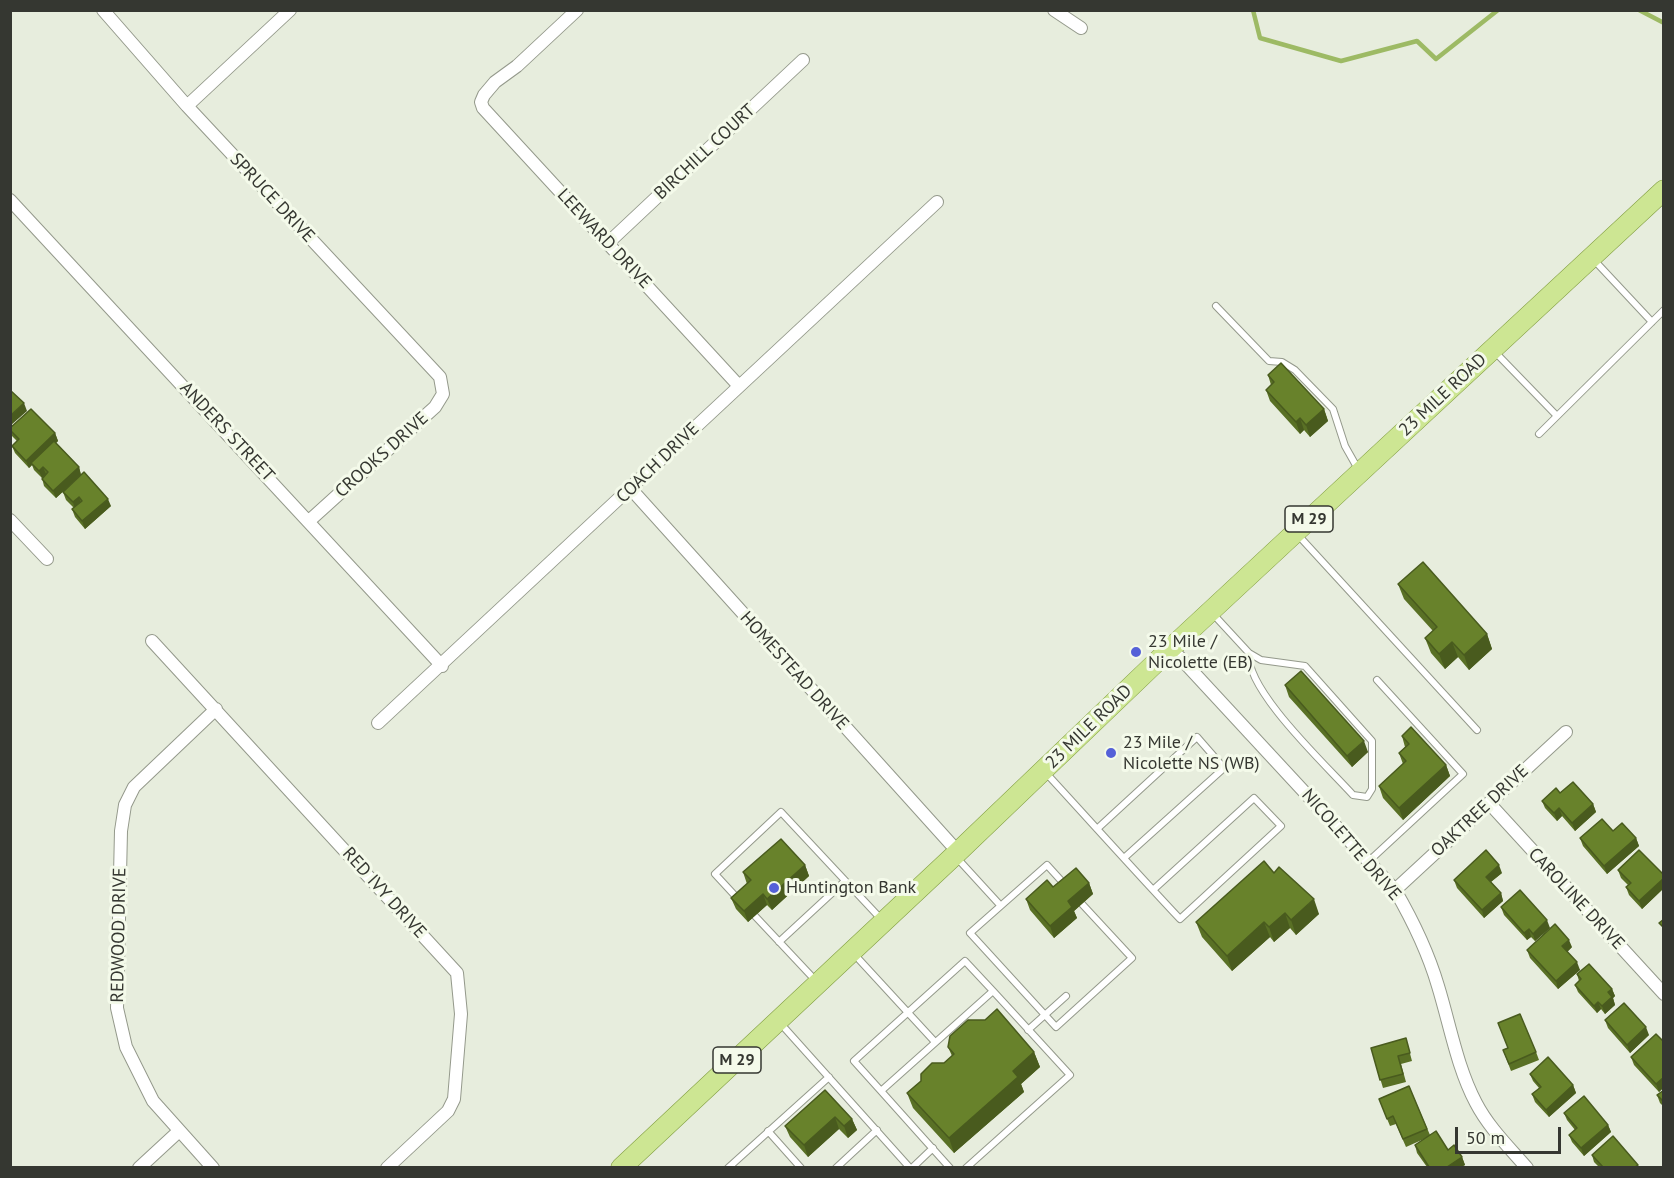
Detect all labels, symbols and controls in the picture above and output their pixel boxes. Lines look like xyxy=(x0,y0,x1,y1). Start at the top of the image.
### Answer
street label: BIRCHILL COURT xyxy=(650,100,760,204)
street label: SPRUCE DRIVE xyxy=(225,149,319,247)
street label: LEEWARD DRIVE xyxy=(552,185,656,293)
street label: 23 MILE ROAD xyxy=(1395,349,1491,441)
street label: ANDERS STREET xyxy=(175,378,279,486)
street label: CROOKS DRIVE xyxy=(331,408,433,502)
street label: COACH DRIVE xyxy=(612,418,704,508)
road number: M 29 xyxy=(1285,506,1333,532)
street label: HOMESTEAD DRIVE xyxy=(735,607,853,735)
place label: 23 Mile / Nicolette (EB) xyxy=(1148,631,1253,674)
marker: 23 Mile / Nicolette (EB) xyxy=(1129,645,1143,659)
street label: 23 MILE ROAD xyxy=(1041,680,1137,774)
place label: 23 Mile / Nicolette NS (WB) xyxy=(1123,732,1260,774)
marker: 23 Mile / Nicolette NS (WB) xyxy=(1104,746,1118,760)
street label: OAKTREE DRIVE xyxy=(1427,760,1533,862)
street label: NICOLETTE DRIVE xyxy=(1297,785,1405,905)
street label: RED IVY DRIVE xyxy=(338,843,430,943)
street label: CAROLINE DRIVE xyxy=(1523,844,1629,954)
street label: REDWOOD DRIVE xyxy=(107,867,131,1003)
place label: Huntington Bank xyxy=(786,877,916,899)
marker: Huntington Bank xyxy=(767,881,781,895)
road number: M 29 xyxy=(713,1047,761,1073)
scale bar xyxy=(1458,1115,1564,1153)
text: 50 m xyxy=(1466,1126,1505,1149)

